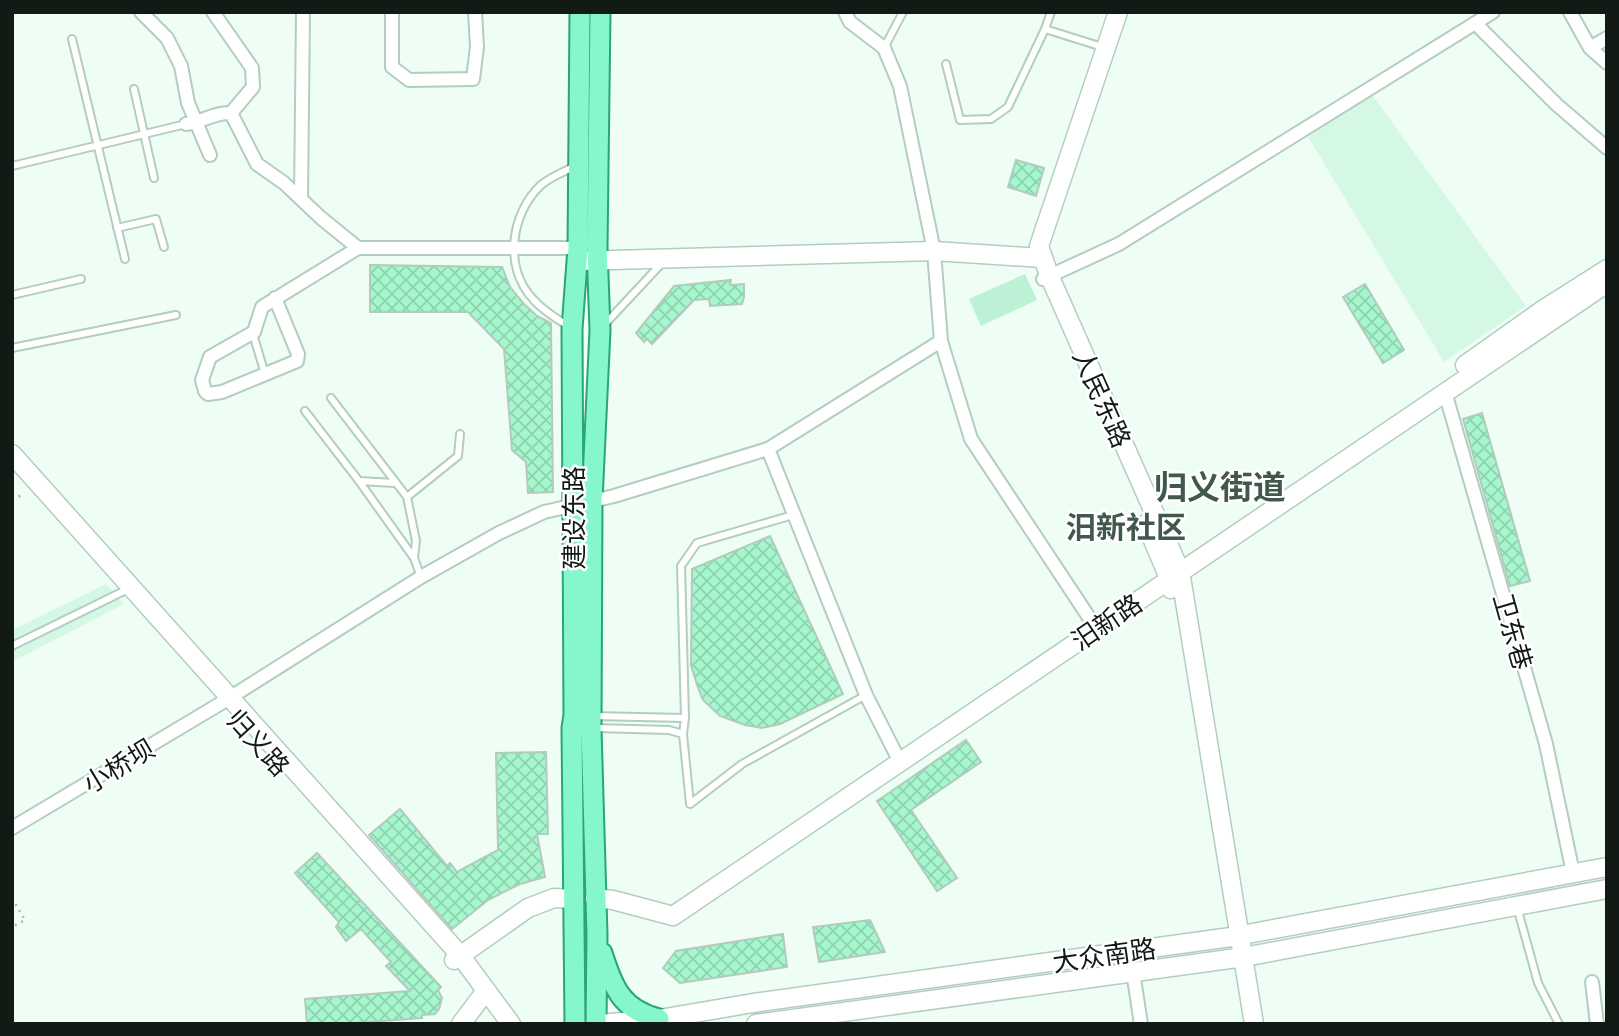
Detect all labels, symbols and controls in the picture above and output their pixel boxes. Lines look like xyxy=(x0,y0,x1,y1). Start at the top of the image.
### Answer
street label: 人民东路 xyxy=(1068,344,1138,452)
street label: 建设东路 xyxy=(557,466,588,570)
district label: 归义街道 xyxy=(1154,466,1286,506)
district label: 汨新社区 xyxy=(1066,508,1186,544)
street label: 汨新路 xyxy=(1065,586,1147,656)
street label: 卫东巷 xyxy=(1488,589,1540,673)
street label: 归义路 xyxy=(221,703,297,781)
street label: 小桥坝 xyxy=(77,732,159,798)
street label: 大众南路 xyxy=(1050,931,1158,977)

